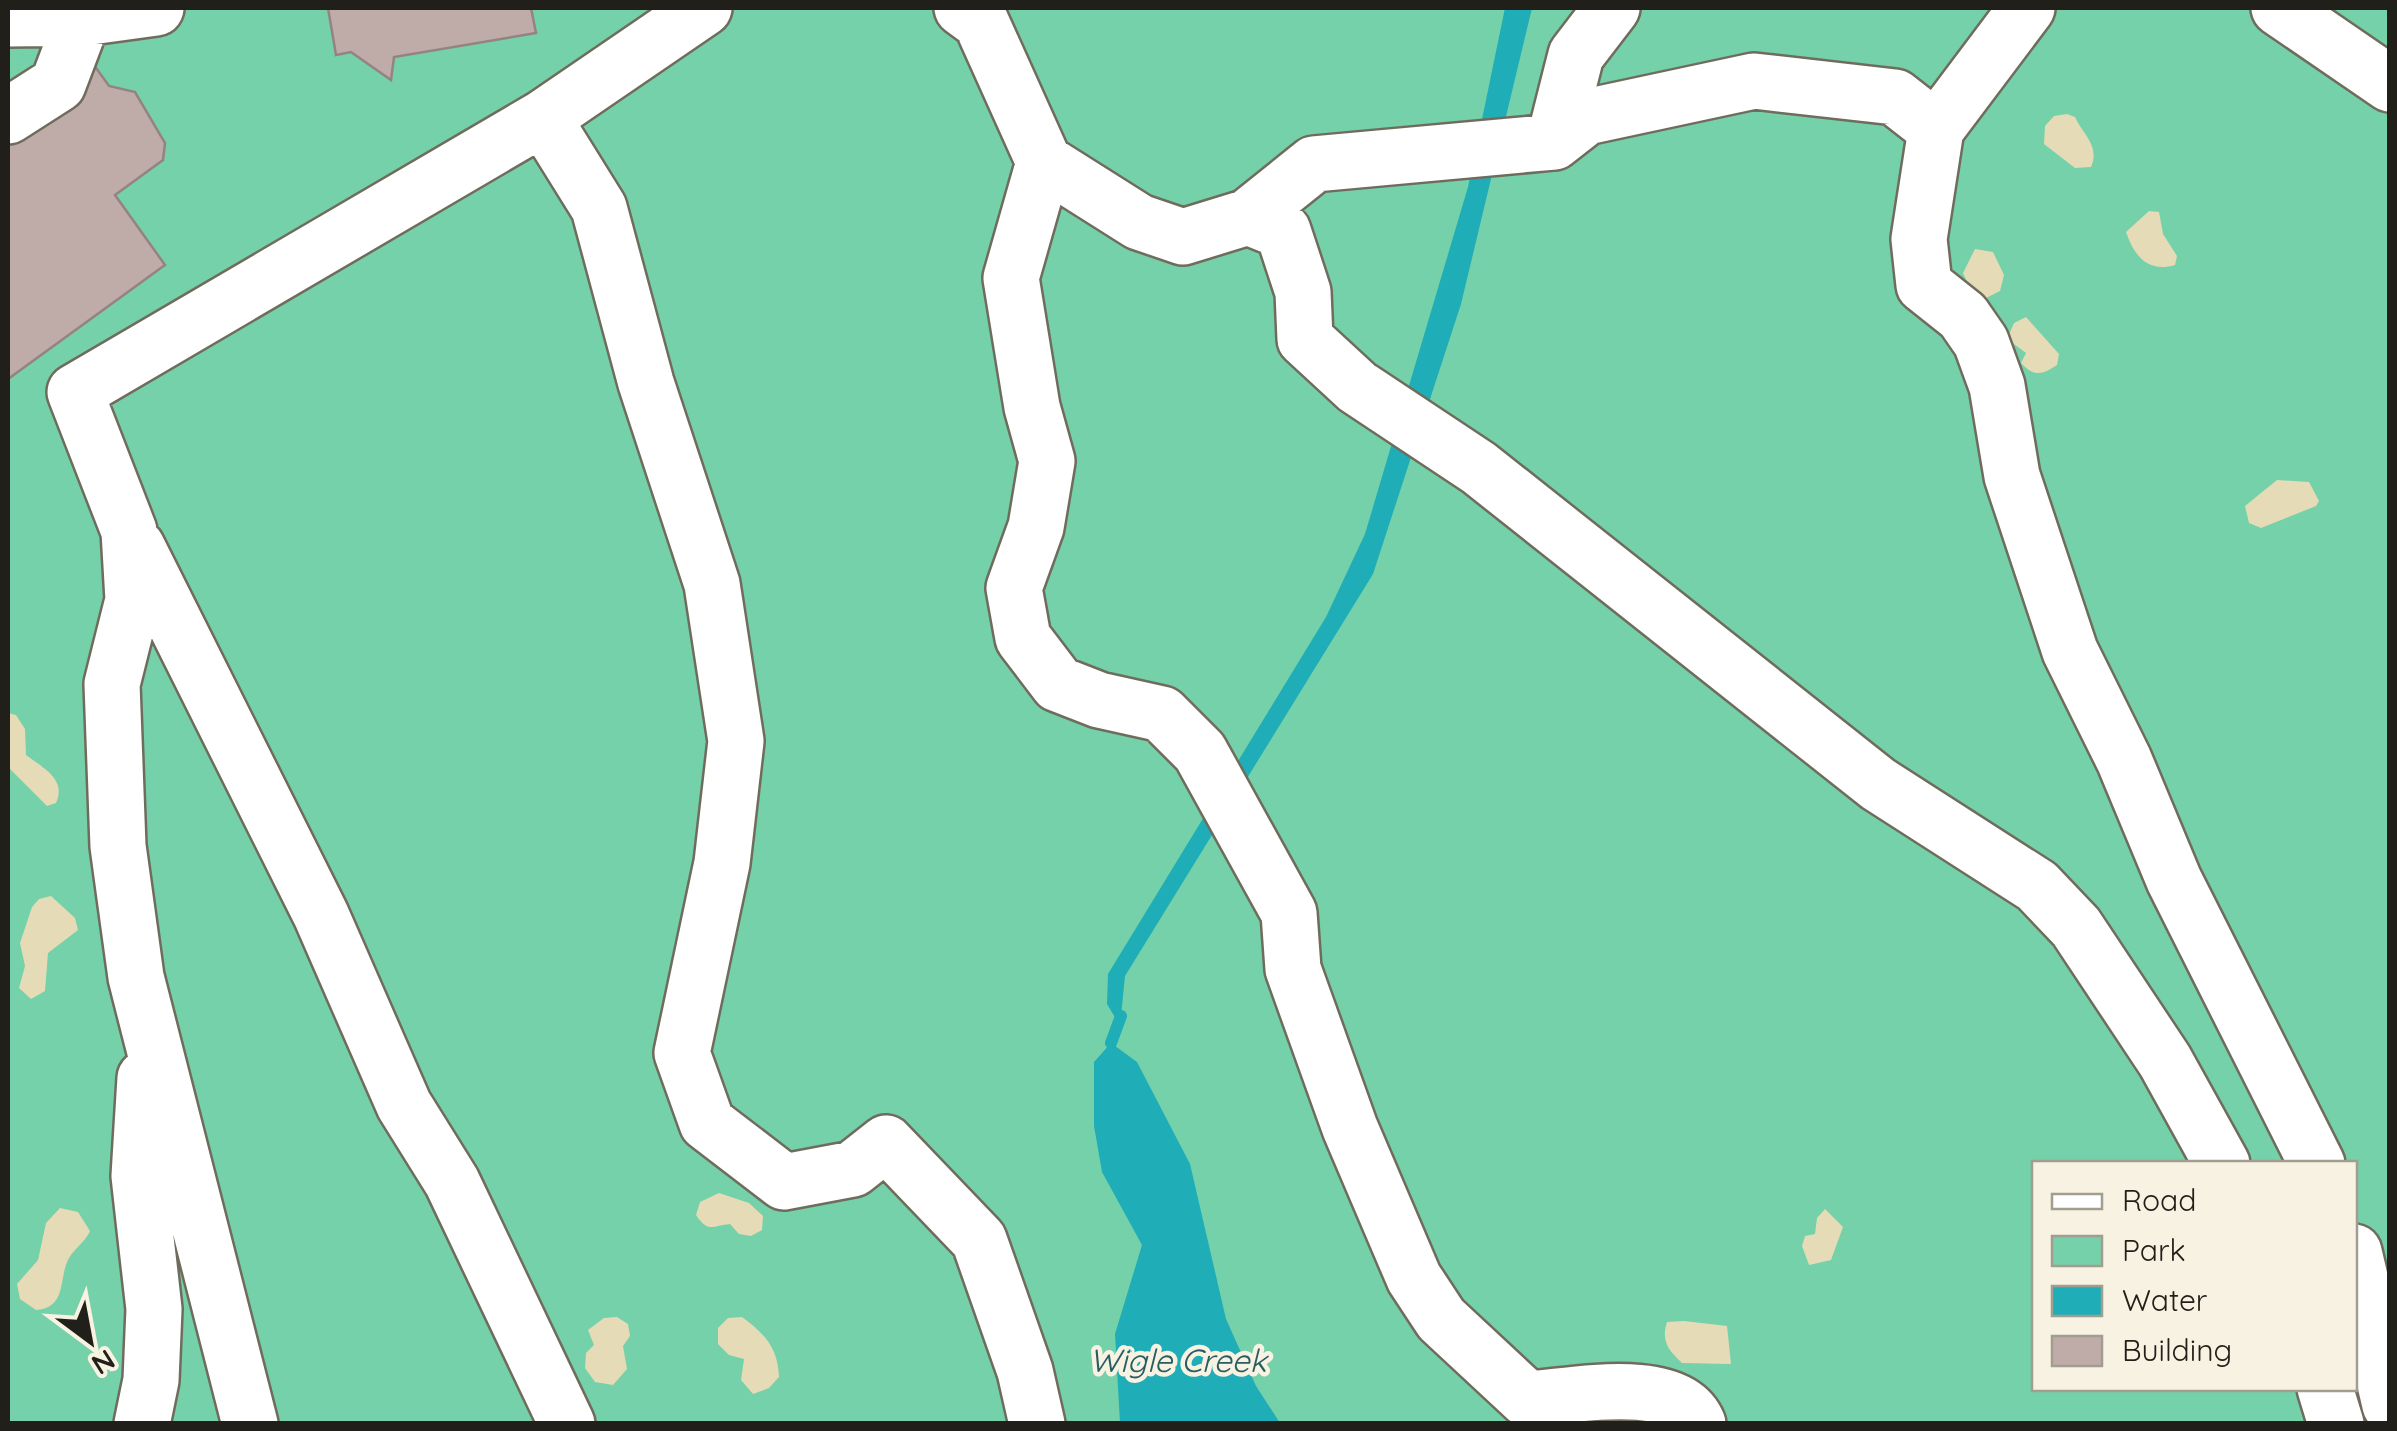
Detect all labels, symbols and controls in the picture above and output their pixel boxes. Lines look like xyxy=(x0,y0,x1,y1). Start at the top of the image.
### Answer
legend xyxy=(2032,1161,2357,1391)
text: Road xyxy=(2122,1181,2196,1219)
text: Park xyxy=(2122,1231,2186,1269)
text: Water xyxy=(2122,1281,2208,1319)
north arrow xyxy=(40,1291,140,1391)
text: Building xyxy=(2122,1331,2232,1369)
water label: Wigle Creek xyxy=(1089,1340,1270,1380)
text: N xyxy=(86,1342,122,1383)

